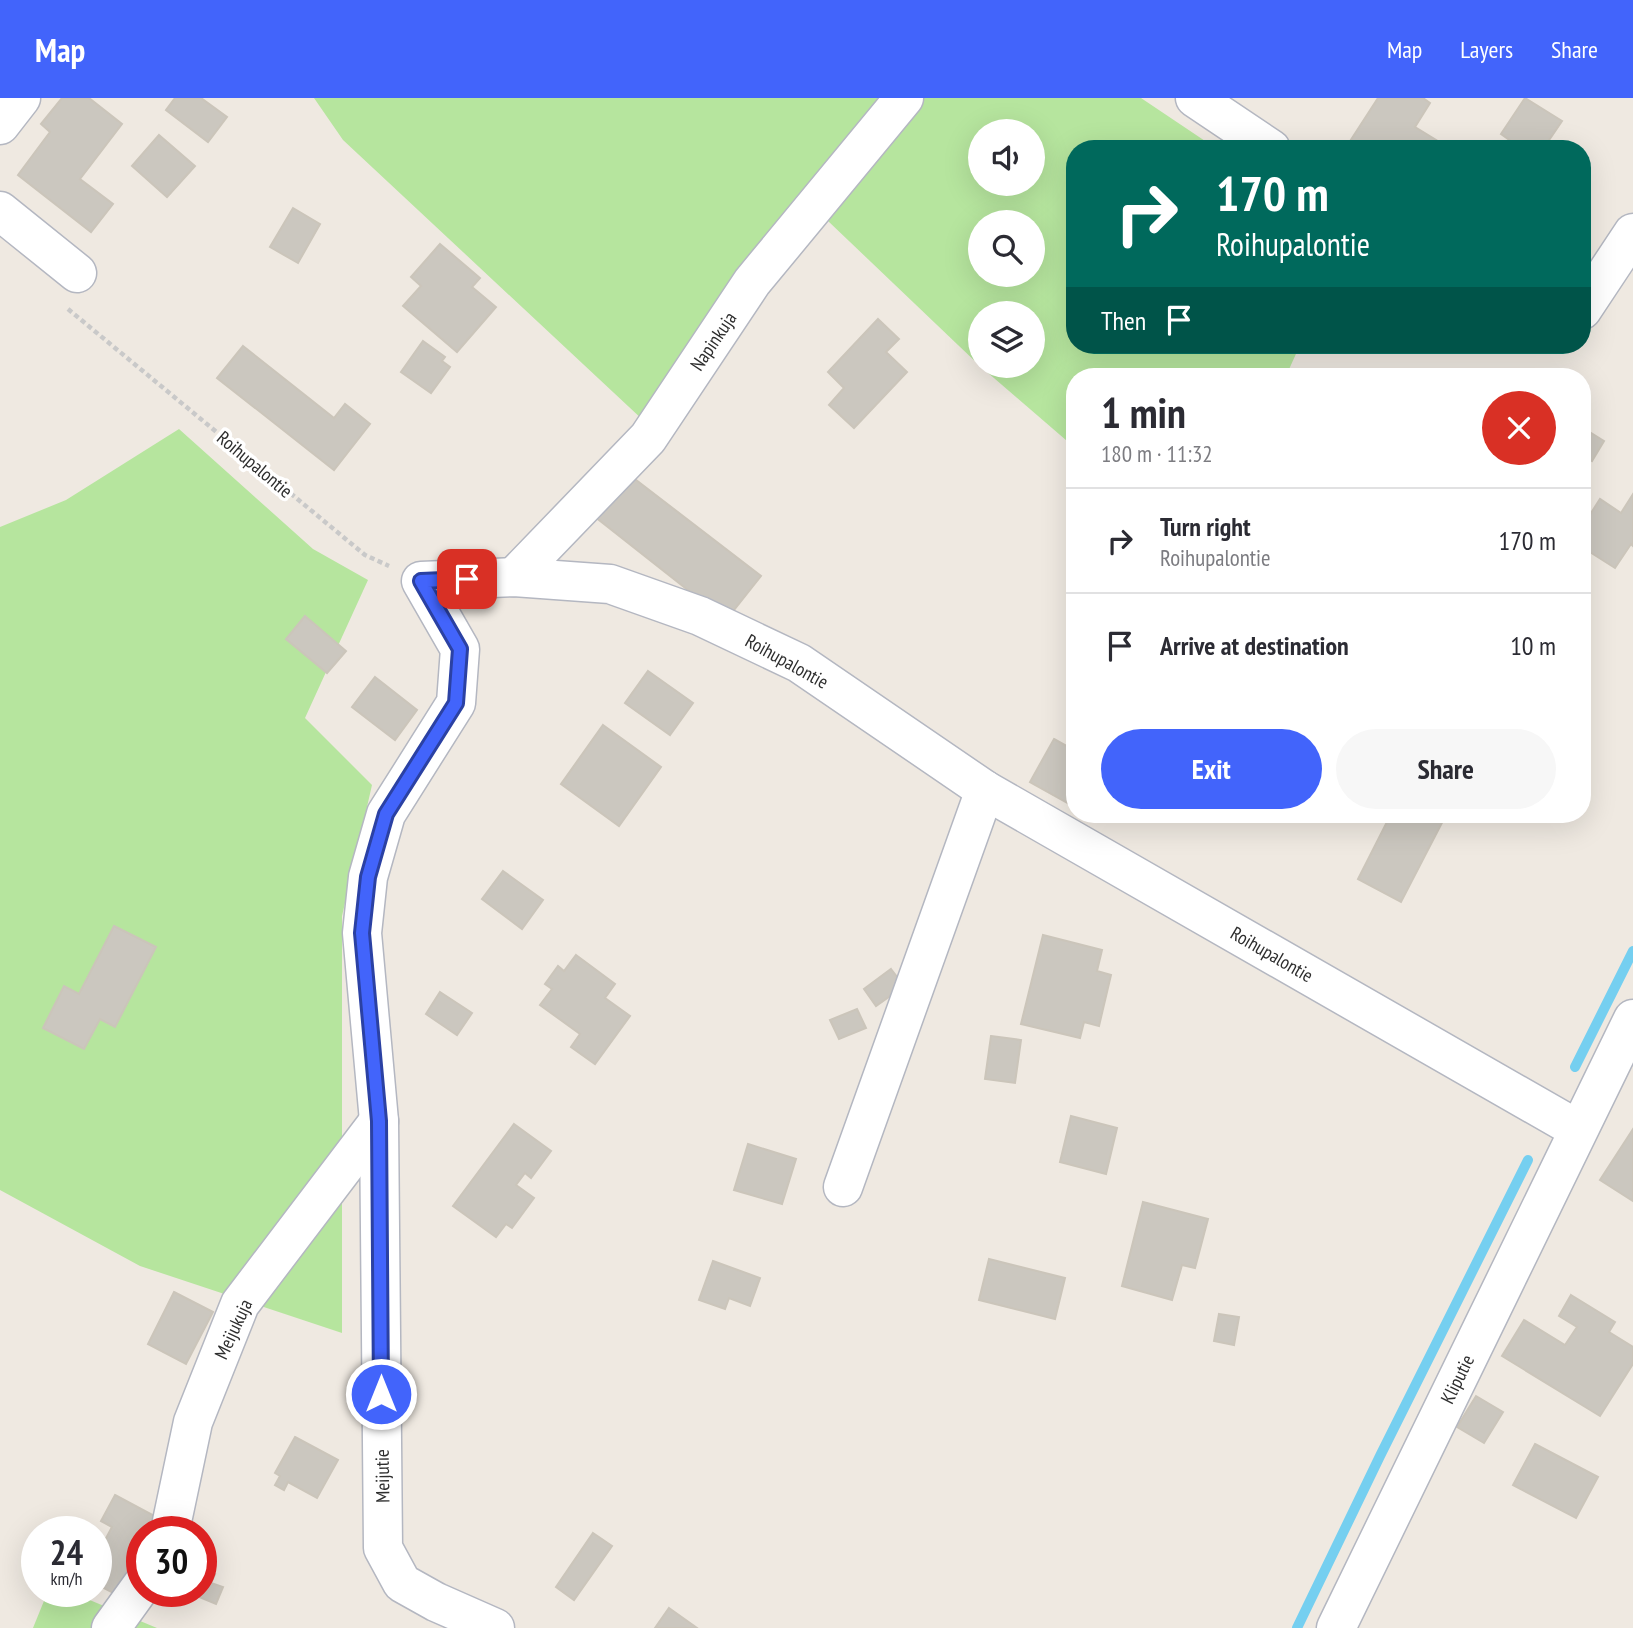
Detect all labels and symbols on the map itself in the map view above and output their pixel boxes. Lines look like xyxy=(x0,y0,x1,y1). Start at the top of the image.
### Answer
street label: Napinkuja xyxy=(685,307,741,375)
street label: Roihupalontie xyxy=(212,425,298,503)
pin xyxy=(437,549,497,609)
street label: Roihupalontie xyxy=(741,628,833,694)
street label: Roihupalontie xyxy=(1226,921,1318,987)
street label: Meijukuja xyxy=(209,1295,257,1363)
street label: Kliputie xyxy=(1435,1350,1479,1407)
position arrow xyxy=(344,1357,418,1431)
street label: Meijutie xyxy=(370,1449,394,1503)
speed limit sign: 30 xyxy=(126,1516,217,1607)

